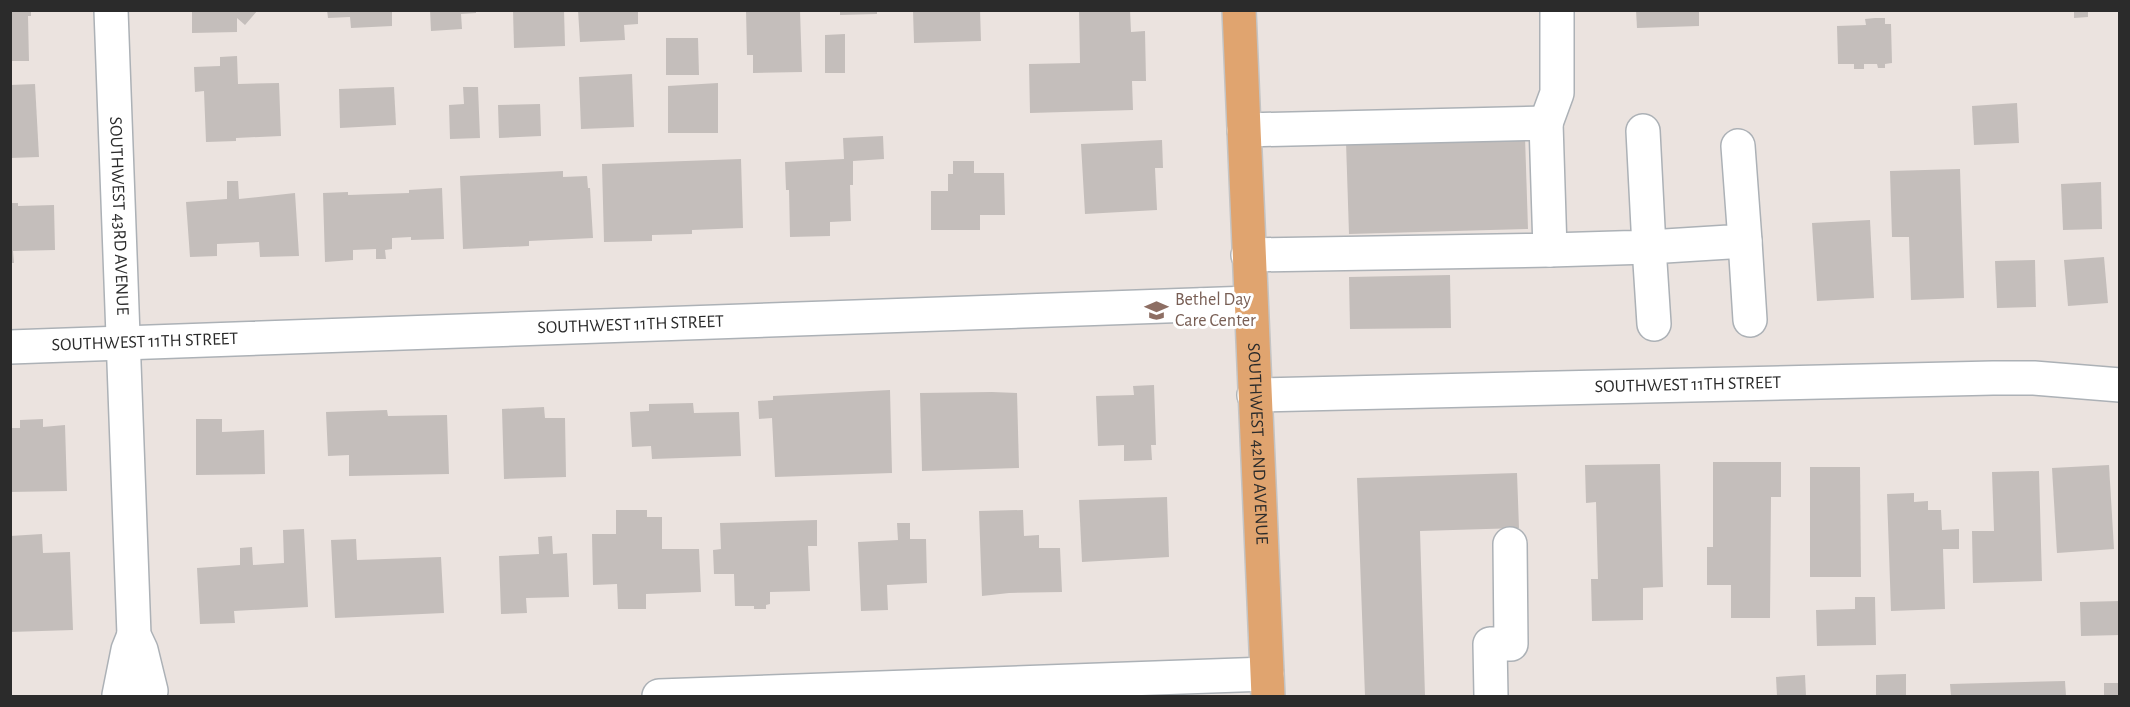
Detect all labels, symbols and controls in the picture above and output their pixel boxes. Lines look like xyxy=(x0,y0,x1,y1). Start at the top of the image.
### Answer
street label: SOUTHWEST 43RD AVENUE xyxy=(106,116,131,316)
place label: Bethel Day Care Center xyxy=(1175,291,1256,330)
school or university icon: Bethel Day Care Center xyxy=(1144,297,1170,323)
street label: SOUTHWEST 11TH STREET xyxy=(537,313,724,337)
street label: SOUTHWEST 11TH STREET xyxy=(51,330,239,355)
street label: SOUTHWEST 42ND AVENUE xyxy=(1244,342,1271,545)
street label: SOUTHWEST 11TH STREET xyxy=(1594,374,1782,396)

